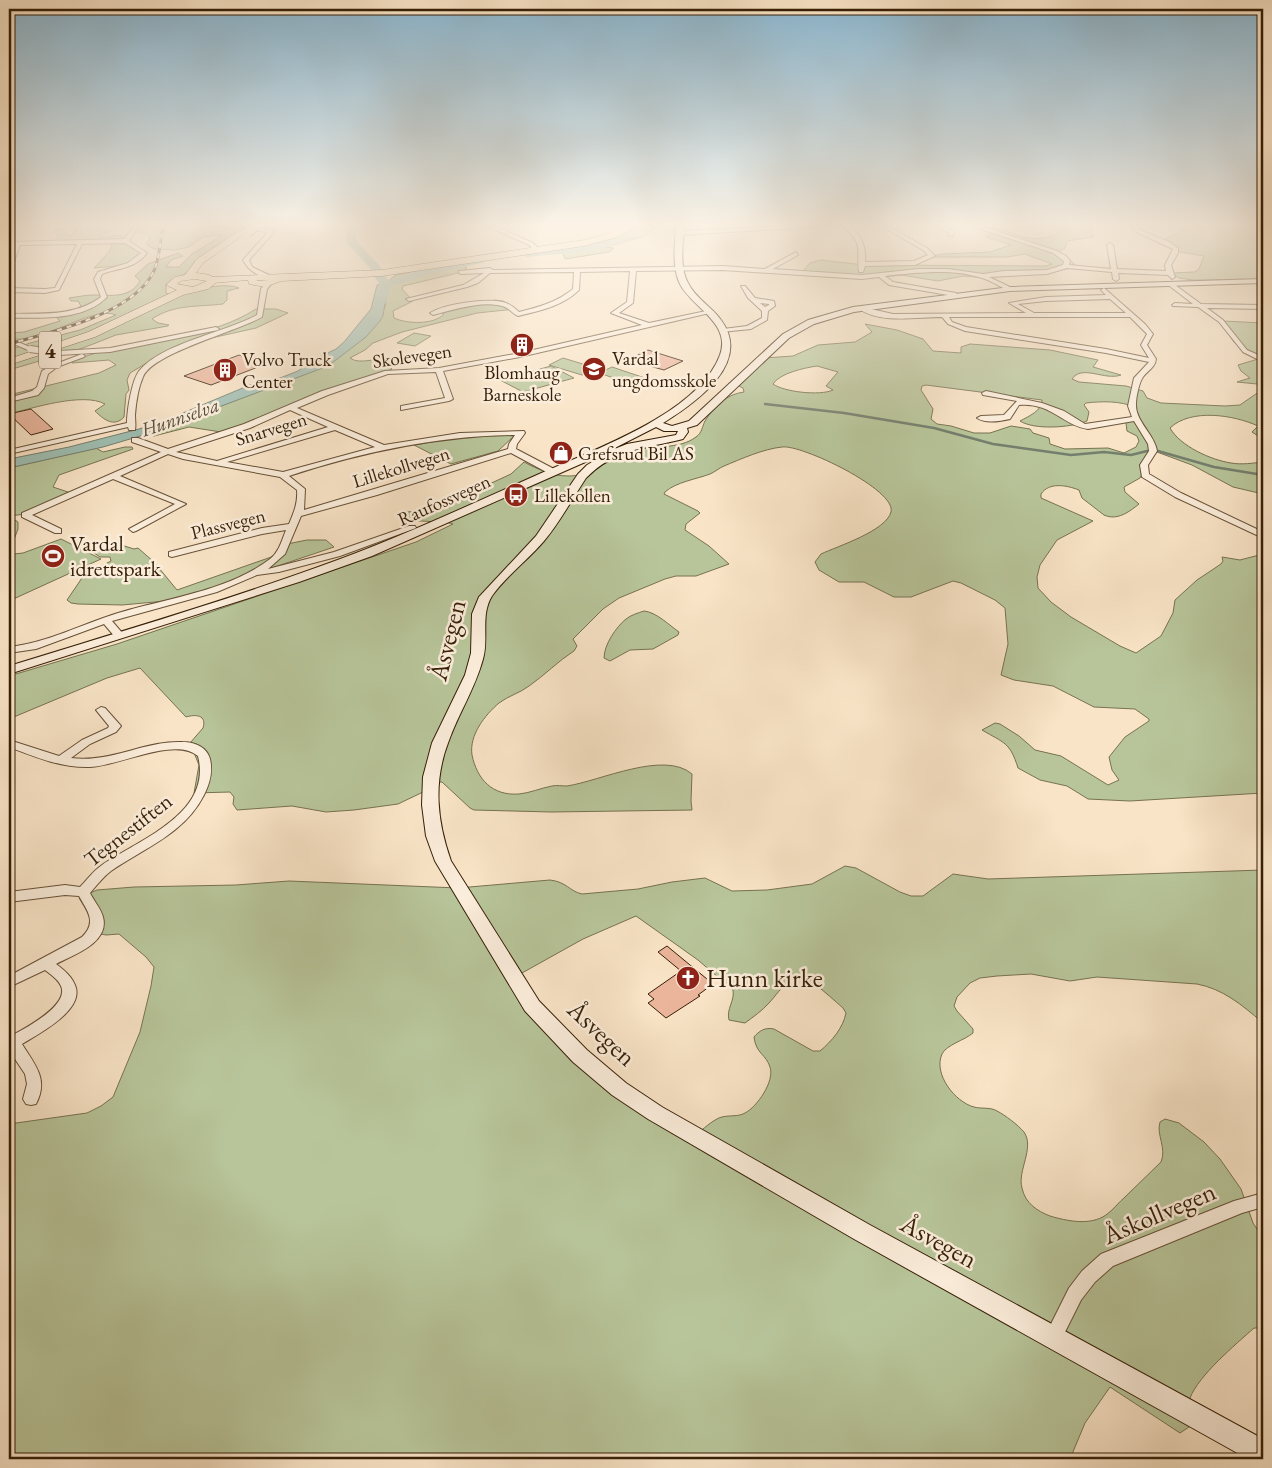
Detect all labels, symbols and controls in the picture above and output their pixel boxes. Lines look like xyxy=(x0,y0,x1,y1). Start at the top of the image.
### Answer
road number: 4 xyxy=(39,332,61,368)
building icon: Blomhaug Barneskole xyxy=(509,332,535,358)
street label: Skolevegen xyxy=(371,338,453,374)
place label: Vardal ungdomsskole xyxy=(612,346,716,393)
place label: Volvo Truck Center xyxy=(242,347,333,394)
school or university icon: Vardal ungdomsskole xyxy=(581,356,607,382)
building icon: Volvo Truck Center xyxy=(212,357,238,383)
place label: Blomhaug Barneskole xyxy=(483,360,561,407)
water label: Hunnselva xyxy=(136,391,223,443)
street label: Snarvegen xyxy=(232,406,310,452)
street label: Lillekollvegen xyxy=(349,440,453,494)
shop icon: Grefsrud Bil AS xyxy=(548,440,574,466)
place label: Grefsrud Bil AS xyxy=(578,441,694,466)
street label: Raufossvegen xyxy=(394,468,494,532)
bus stop icon: Lillekollen xyxy=(503,482,529,508)
place label: Lillekollen xyxy=(534,483,611,508)
street label: Plassvegen xyxy=(188,503,268,545)
place label: Vardal idrettspark xyxy=(70,529,161,583)
sports icon: Vardal idrettspark xyxy=(40,543,66,569)
street label: Åsvegen xyxy=(420,596,474,685)
street label: Tegnestiften xyxy=(78,786,178,874)
place label: Hunn kirke xyxy=(706,961,823,995)
church icon: Hunn kirke xyxy=(675,965,701,991)
street label: Åsvegen xyxy=(560,992,644,1074)
street label: Åskollvegen xyxy=(1096,1174,1221,1252)
street label: Åsvegen xyxy=(894,1206,984,1276)

